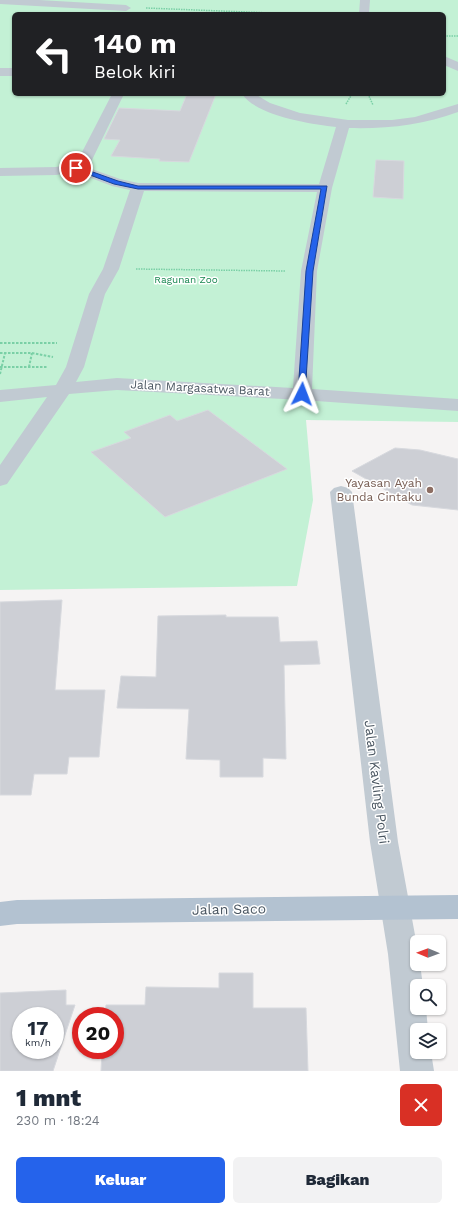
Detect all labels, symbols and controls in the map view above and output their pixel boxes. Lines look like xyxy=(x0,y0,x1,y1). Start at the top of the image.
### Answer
text: 140 m xyxy=(94,27,177,60)
icon: left xyxy=(28,28,80,80)
text: Belok kiri xyxy=(94,61,176,82)
pin xyxy=(59,151,93,185)
icon: arrive xyxy=(65,157,87,179)
park label: Ragunan Zoo xyxy=(154,274,218,285)
position arrow xyxy=(281,373,323,415)
street label: Jalan Margasatwa Barat xyxy=(130,377,270,399)
place label: Yayasan Ayah Bunda Cintaku xyxy=(336,476,422,504)
marker: Yayasan Ayah Bunda Cintaku xyxy=(425,485,435,495)
street label: Jalan Kavling Polri xyxy=(361,719,393,845)
street label: Jalan Saco xyxy=(192,900,266,918)
north arrow xyxy=(410,935,446,971)
map controls xyxy=(410,935,446,1059)
button: search xyxy=(410,979,446,1015)
speed limit sign: 20 xyxy=(72,1007,124,1059)
text: 17 xyxy=(28,1016,48,1040)
button: layers xyxy=(410,1023,446,1059)
text: km/h xyxy=(25,1037,51,1048)
text: 1 mnt xyxy=(16,1084,81,1112)
button: close xyxy=(400,1084,442,1126)
text: 230 m · 18:24 xyxy=(16,1113,100,1128)
button: Keluar xyxy=(16,1157,225,1203)
button: Bagikan xyxy=(233,1157,442,1203)

